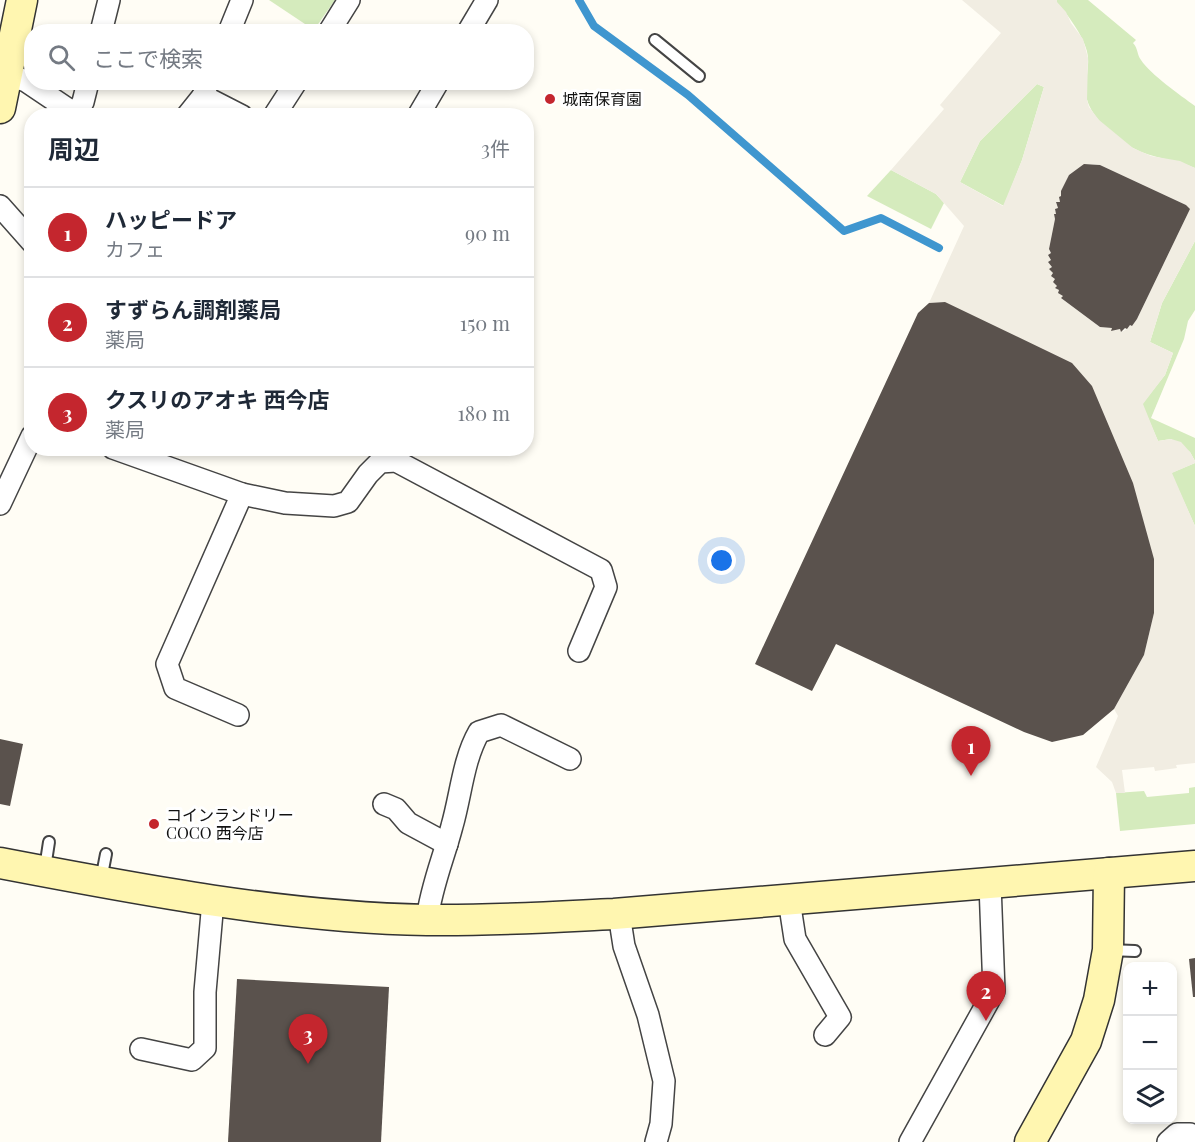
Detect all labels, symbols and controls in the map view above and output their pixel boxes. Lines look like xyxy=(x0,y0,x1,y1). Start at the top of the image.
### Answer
search box xyxy=(24,24,534,90)
icon: search xyxy=(45,41,78,74)
text: ここで検索 xyxy=(93,43,203,73)
place label: 城南保育園 xyxy=(562,88,642,109)
marker: 城南保育園 xyxy=(543,92,557,106)
text: 周辺 xyxy=(48,131,100,166)
text: 3件 xyxy=(481,134,510,161)
text: ハッピードア xyxy=(105,204,237,234)
text: 1 xyxy=(64,219,71,246)
text: 90 m xyxy=(465,219,510,246)
text: カフェ xyxy=(105,235,165,262)
text: すずらん調剤薬局 xyxy=(105,294,281,324)
text: 2 xyxy=(62,309,73,336)
text: 150 m xyxy=(460,309,510,336)
text: 薬局 xyxy=(105,325,145,352)
text: クスリのアオキ 西今店 xyxy=(105,384,329,414)
text: 3 xyxy=(63,399,72,426)
text: 180 m xyxy=(457,399,510,426)
text: 薬局 xyxy=(105,415,145,442)
your location xyxy=(707,546,736,575)
pin: 1 xyxy=(952,726,990,776)
place label: コインランドリー COCO 西今店 xyxy=(166,804,294,843)
marker: コインランドリー COCO 西今店 xyxy=(147,817,161,831)
map controls xyxy=(1123,962,1177,1124)
button: + xyxy=(1123,962,1177,1016)
pin: 2 xyxy=(966,972,1006,1021)
pin: 3 xyxy=(288,1014,328,1064)
button: − xyxy=(1123,1016,1177,1070)
button: layers xyxy=(1123,1070,1177,1124)

